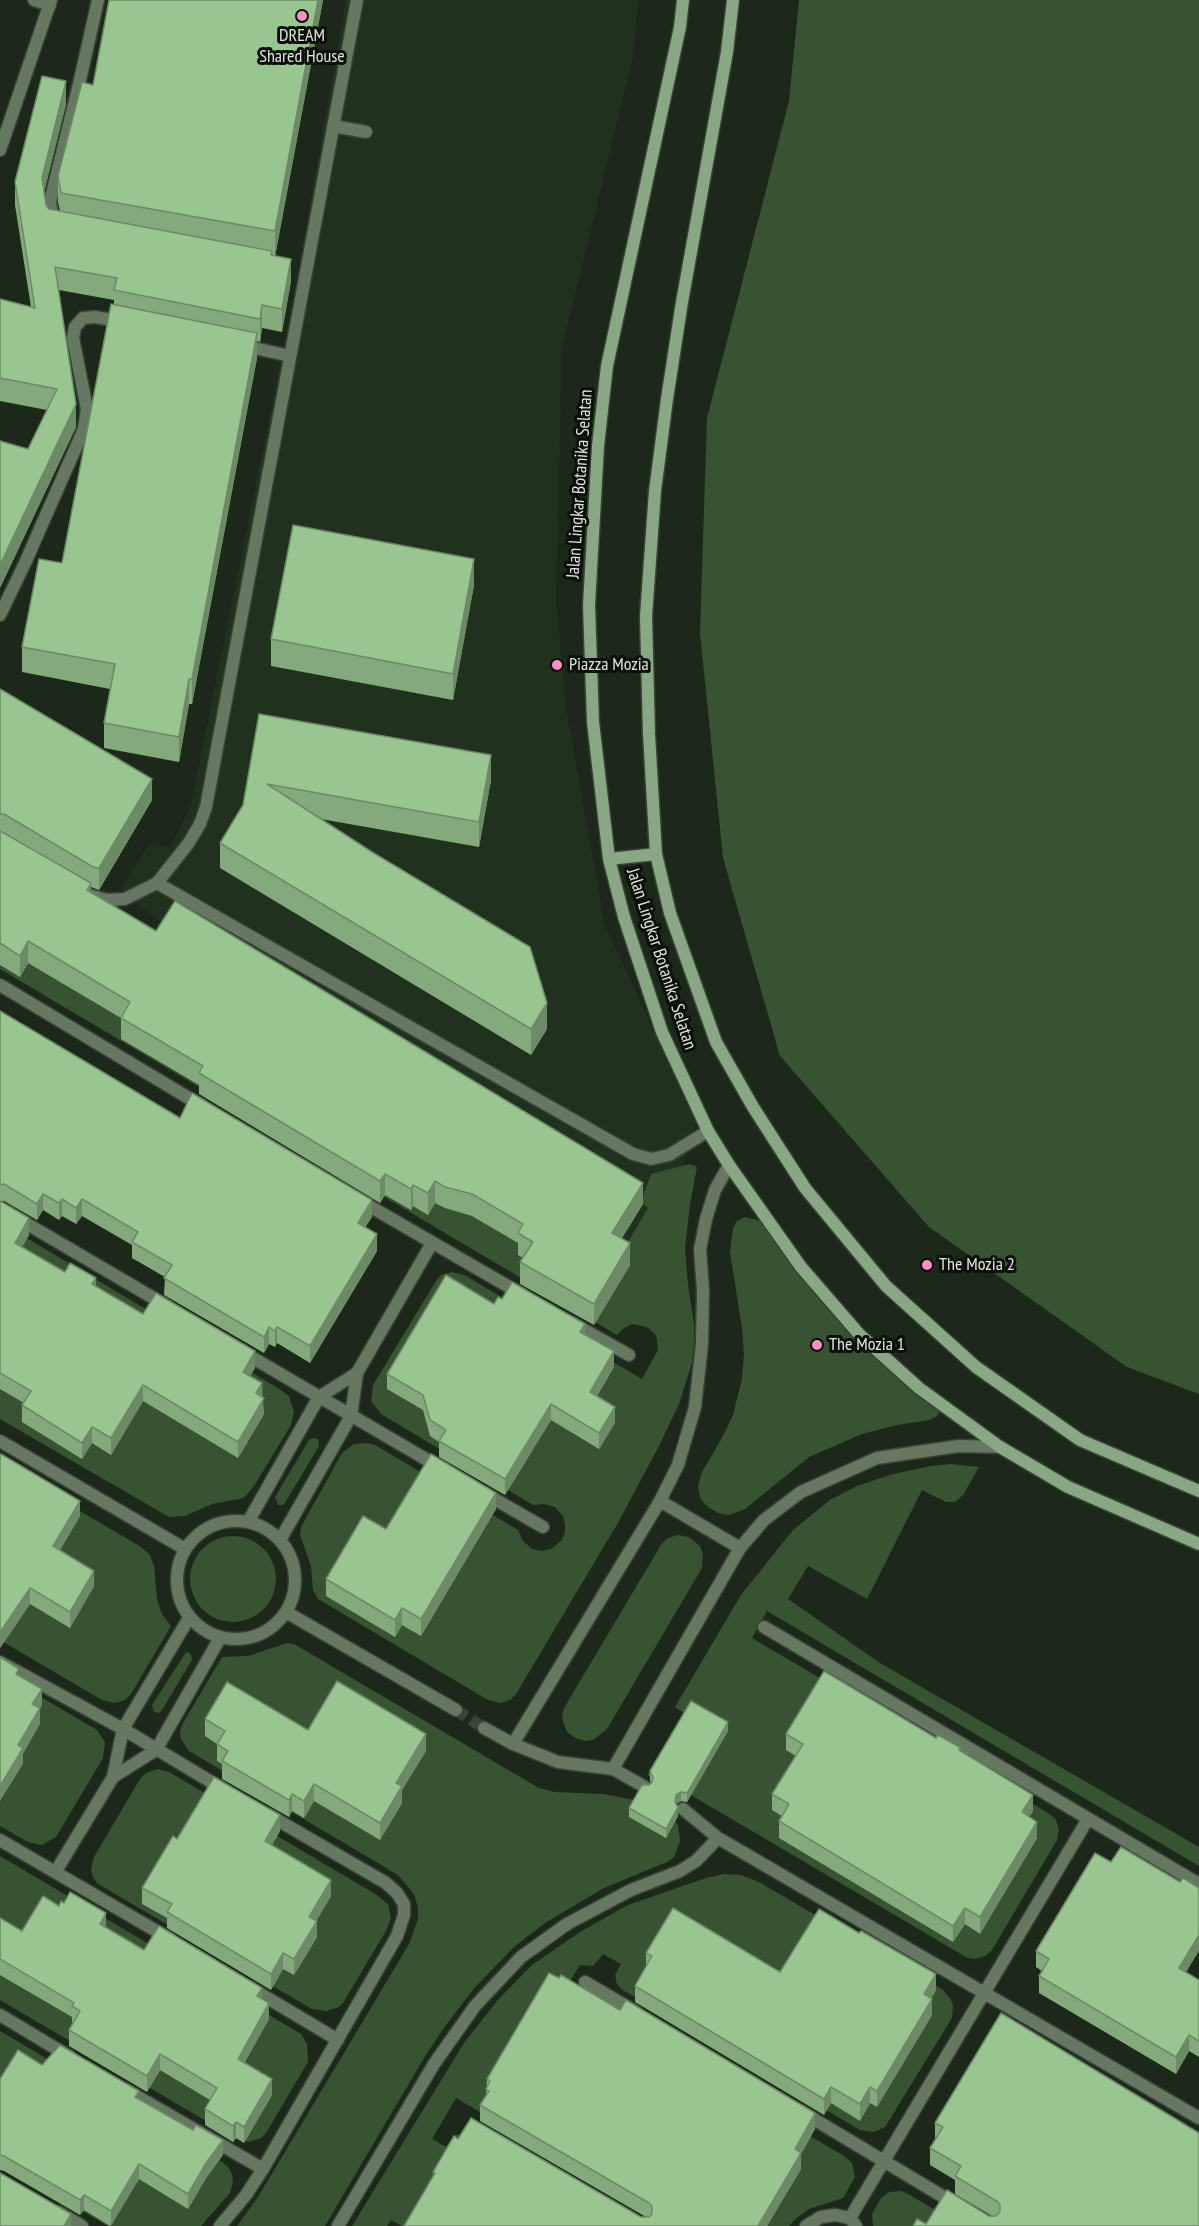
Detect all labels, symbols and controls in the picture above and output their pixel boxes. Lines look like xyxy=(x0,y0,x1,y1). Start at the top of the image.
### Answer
marker: DREAM Shared House xyxy=(295,9,309,23)
place label: DREAM Shared House xyxy=(259,25,345,68)
street label: Jalan Lingkar Botanika Selatan xyxy=(563,389,597,579)
place label: Piazza Mozia xyxy=(569,654,649,676)
marker: Piazza Mozia xyxy=(550,658,564,672)
street label: Jalan Lingkar Botanika Selatan xyxy=(621,866,701,1052)
place label: The Mozia 2 xyxy=(939,1254,1015,1276)
marker: The Mozia 2 xyxy=(920,1258,934,1272)
place label: The Mozia 1 xyxy=(829,1334,905,1356)
marker: The Mozia 1 xyxy=(810,1338,824,1352)

